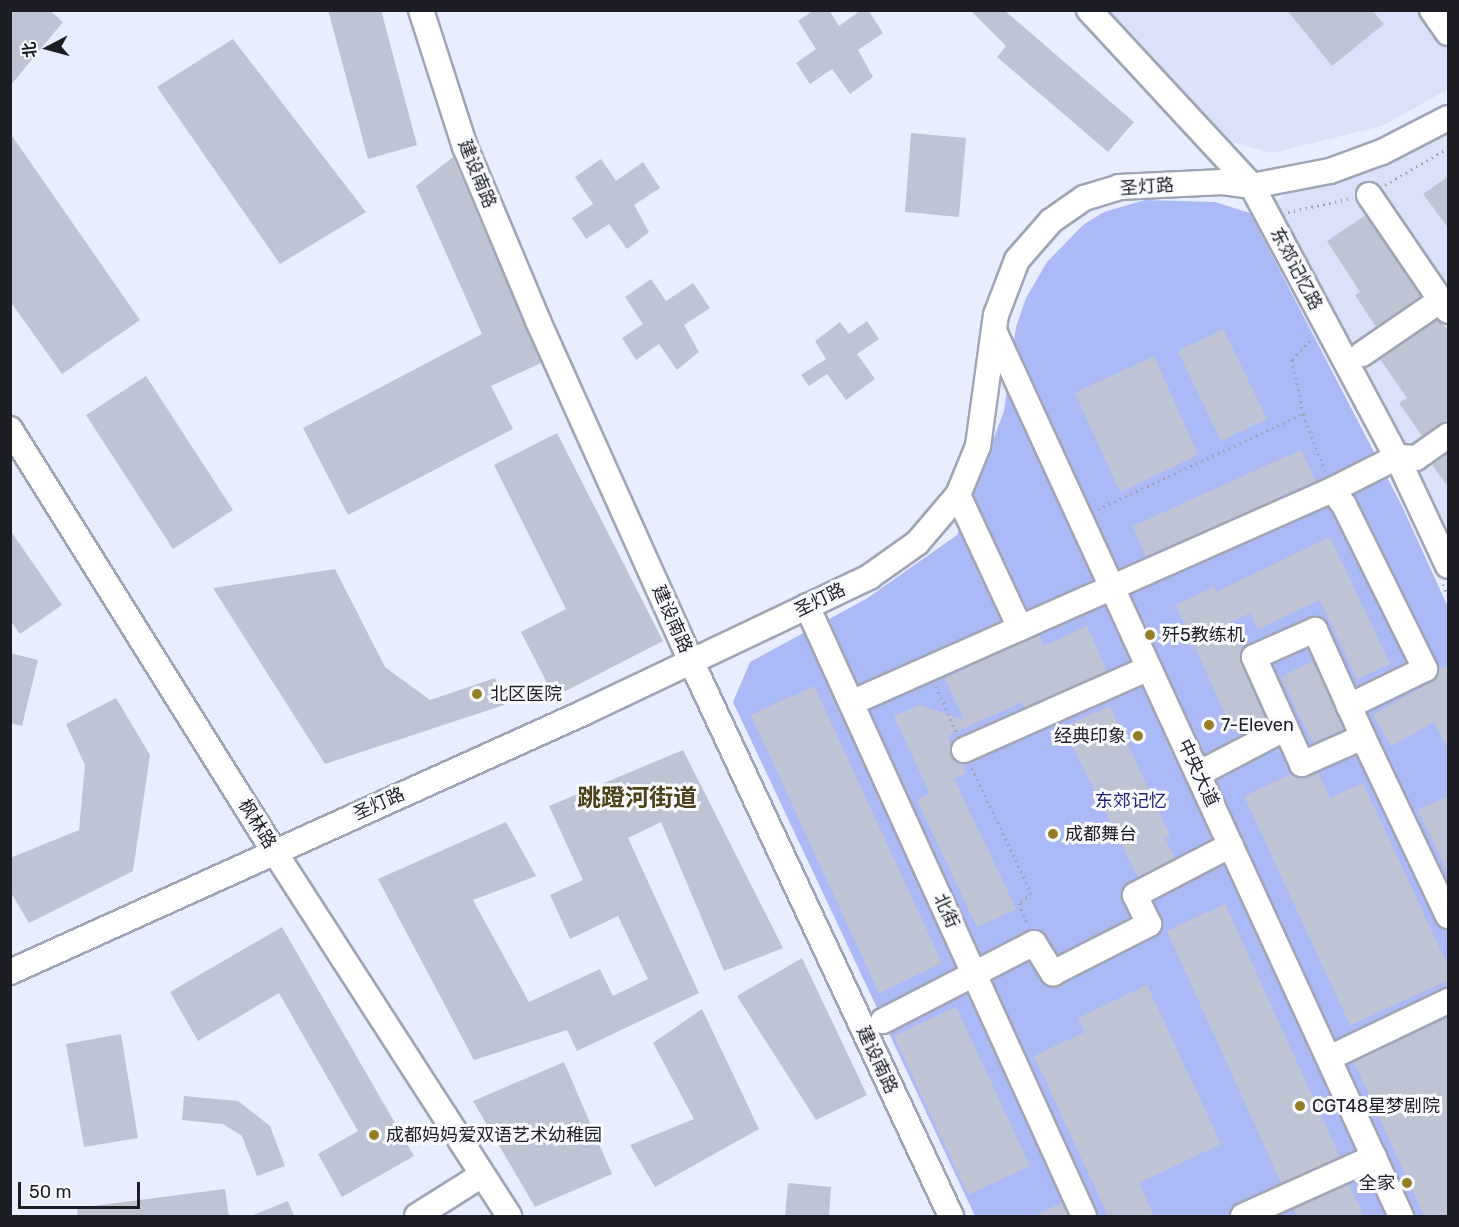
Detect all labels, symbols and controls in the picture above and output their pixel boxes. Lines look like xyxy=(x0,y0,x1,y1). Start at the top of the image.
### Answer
north arrow xyxy=(18,18,78,78)
text: 北 xyxy=(19,41,40,59)
street label: 建设南路 xyxy=(454,137,500,211)
street label: 圣灯路 xyxy=(1119,174,1175,200)
street label: 东郊记忆路 xyxy=(1265,224,1327,314)
street label: 圣灯路 xyxy=(791,578,849,622)
street label: 建设南路 xyxy=(647,582,697,656)
place label: 歼5教练机 xyxy=(1162,624,1245,646)
marker: 歼5教练机 xyxy=(1143,628,1157,642)
place label: 北区医院 xyxy=(490,683,562,705)
marker: 北区医院 xyxy=(468,685,486,703)
place label: 7-Eleven xyxy=(1221,714,1294,736)
marker: 7-Eleven xyxy=(1202,718,1216,732)
place label: 经典印象 xyxy=(1054,725,1126,747)
marker: 经典印象 xyxy=(1131,729,1145,743)
street label: 中央大道 xyxy=(1173,736,1223,810)
street label: 圣灯路 xyxy=(350,783,408,825)
district label: 跳蹬河街道 xyxy=(577,785,697,813)
park label: 东郊记忆 xyxy=(1095,790,1167,812)
street label: 枫林路 xyxy=(234,795,280,853)
place label: 成都舞台 xyxy=(1065,823,1137,845)
marker: 成都舞台 xyxy=(1046,827,1060,841)
street label: 北街 xyxy=(929,890,963,932)
street label: 建设南路 xyxy=(852,1023,902,1097)
place label: CGT48星梦剧院 xyxy=(1312,1095,1440,1117)
marker: CGT48星梦剧院 xyxy=(1293,1099,1307,1113)
place label: 成都妈妈爱双语艺术幼稚园 xyxy=(386,1124,602,1146)
marker: 成都妈妈爱双语艺术幼稚园 xyxy=(367,1128,381,1142)
scale bar xyxy=(21,1170,142,1208)
place label: 全家 xyxy=(1359,1172,1395,1194)
marker: 全家 xyxy=(1400,1176,1414,1190)
text: 50 m xyxy=(29,1181,72,1203)

